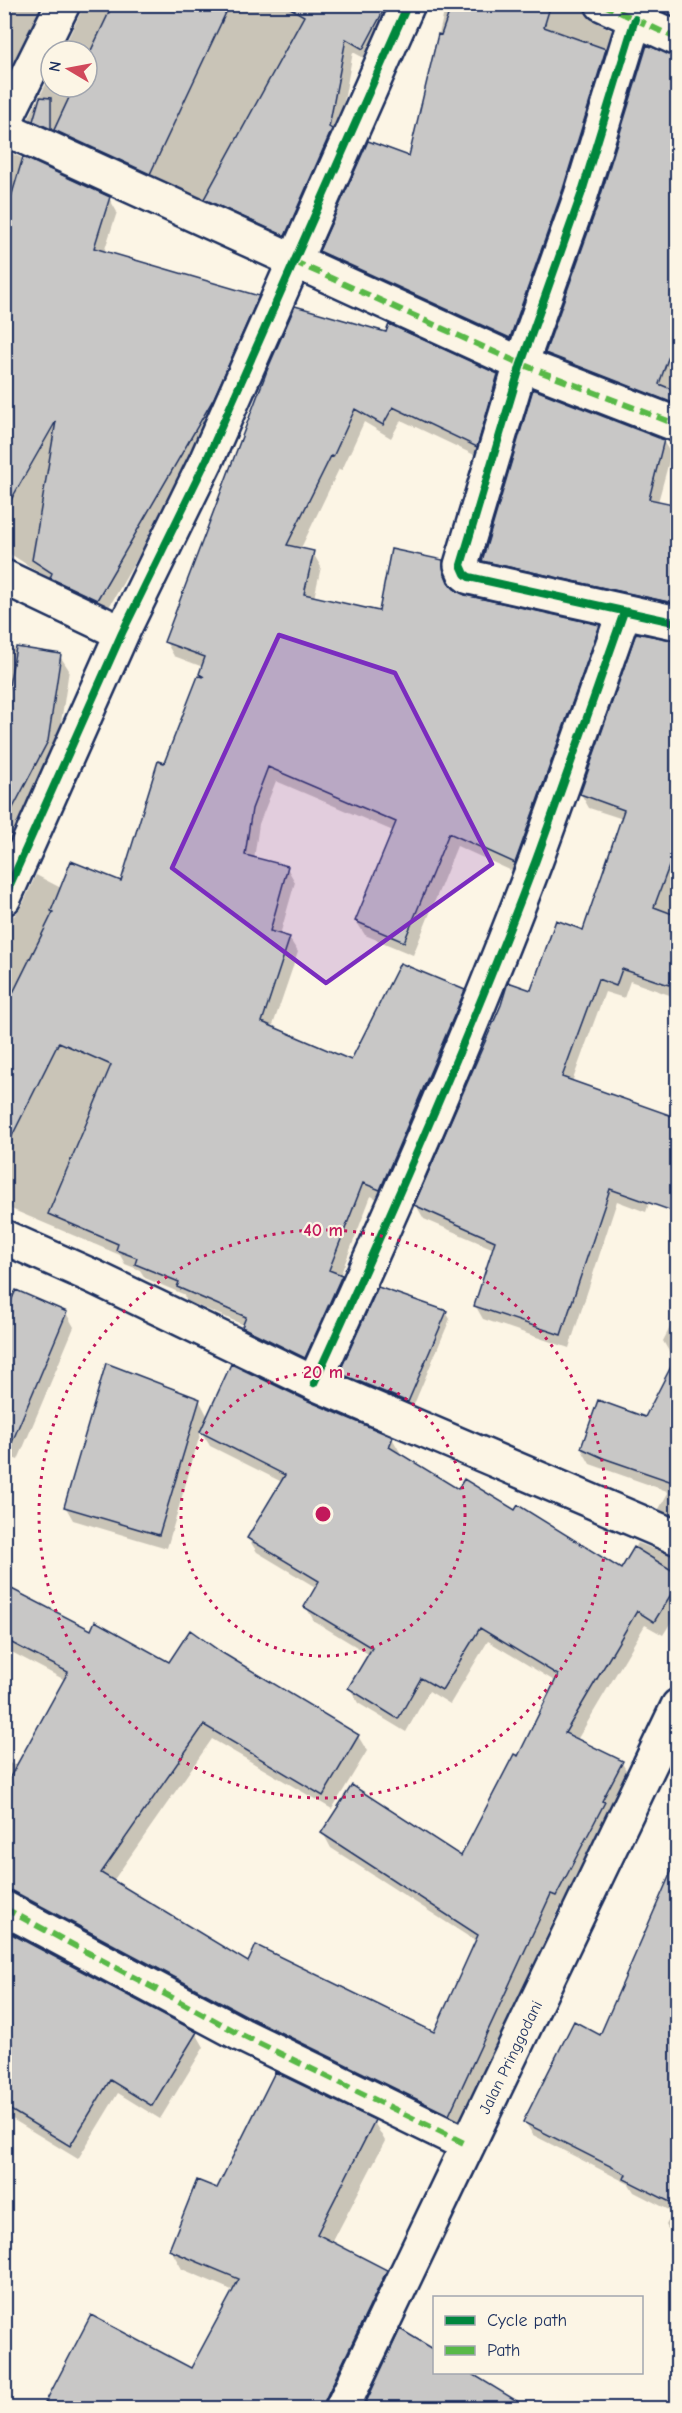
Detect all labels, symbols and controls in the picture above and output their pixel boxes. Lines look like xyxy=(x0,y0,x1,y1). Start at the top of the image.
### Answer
north arrow xyxy=(39,39,99,99)
text: N xyxy=(45,60,65,73)
text: 40 m xyxy=(303,1220,343,1241)
text: 20 m xyxy=(303,1362,343,1383)
centre of rings xyxy=(313,1504,333,1524)
street label: Jalan Pringgodani xyxy=(476,1998,546,2117)
legend xyxy=(433,2296,643,2374)
text: Cycle path xyxy=(487,2310,567,2331)
text: Path xyxy=(487,2340,520,2361)

